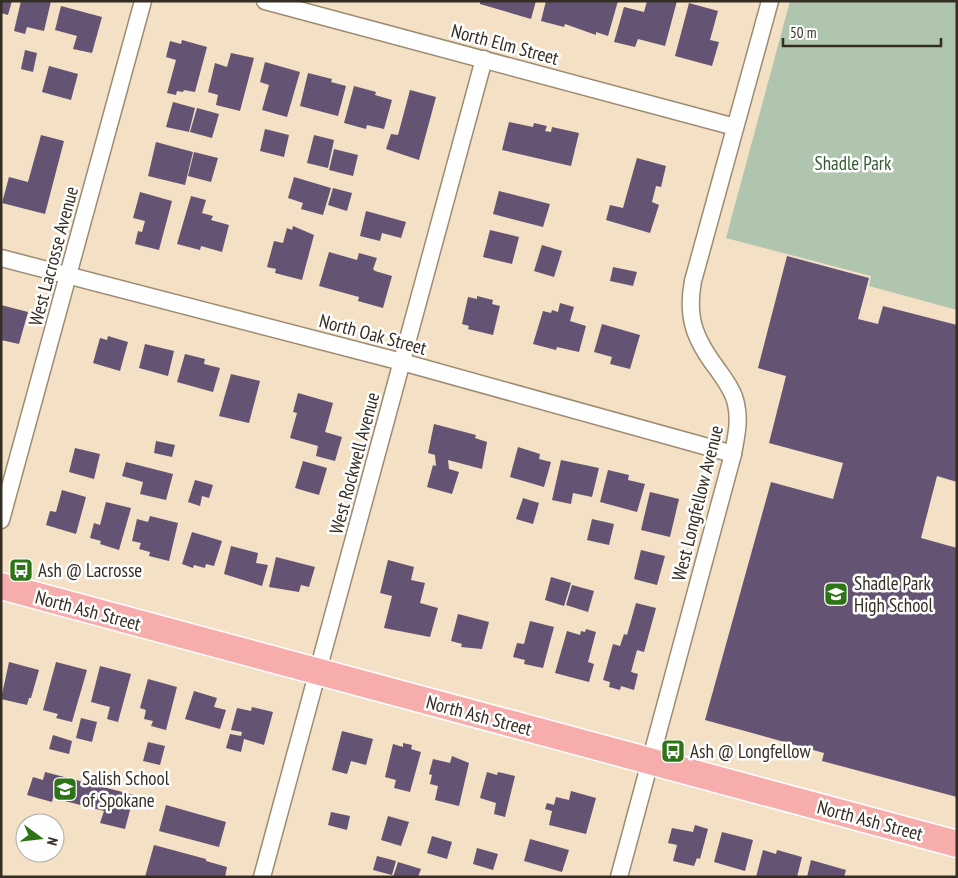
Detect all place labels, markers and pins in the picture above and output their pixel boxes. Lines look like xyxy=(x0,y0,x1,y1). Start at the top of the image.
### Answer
bus stop icon: Ash @ Lacrosse xyxy=(8,557,34,583)
place label: Ash @ Lacrosse xyxy=(38,558,142,582)
place label: Shadle Park High School xyxy=(854,571,934,617)
school or university icon: Shadle Park High School xyxy=(823,581,849,607)
bus stop icon: Ash @ Longfellow xyxy=(660,738,686,764)
place label: Ash @ Longfellow xyxy=(690,739,811,763)
place label: Salish School of Spokane xyxy=(82,766,170,812)
school or university icon: Salish School of Spokane xyxy=(52,776,78,802)

